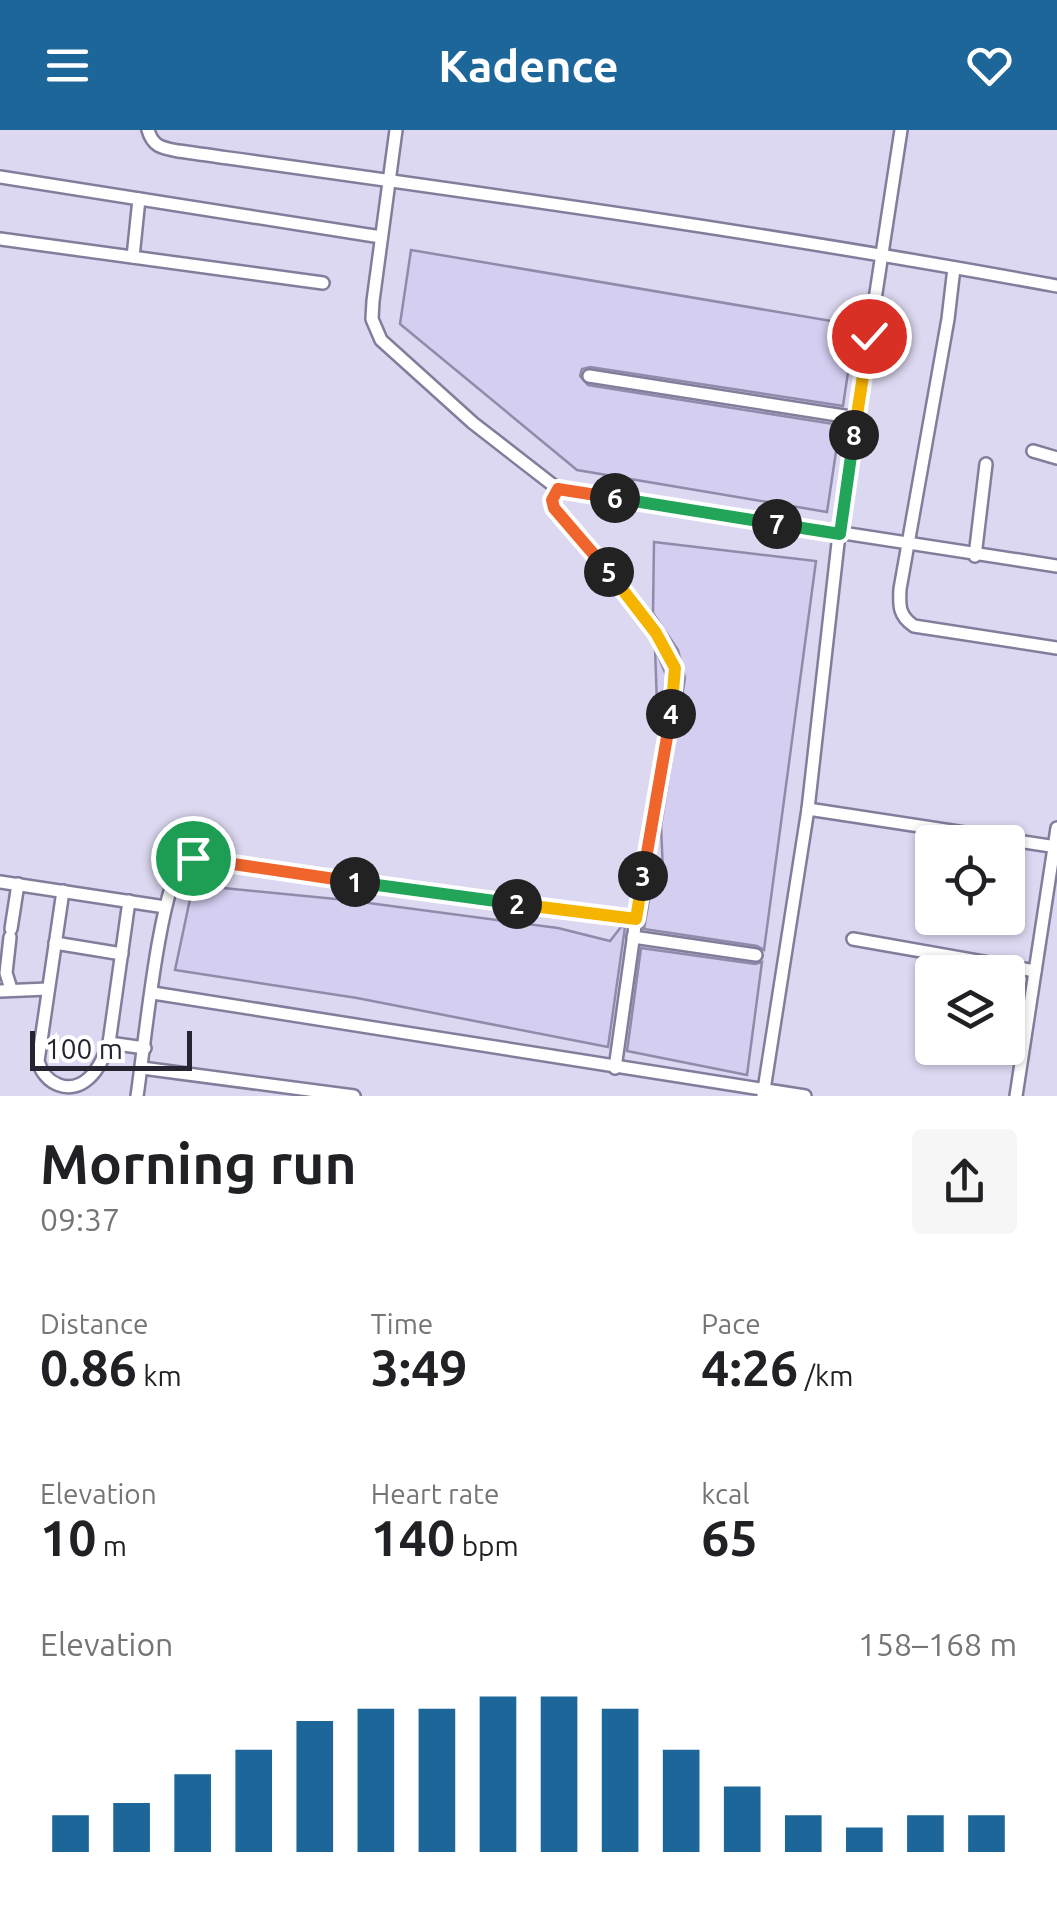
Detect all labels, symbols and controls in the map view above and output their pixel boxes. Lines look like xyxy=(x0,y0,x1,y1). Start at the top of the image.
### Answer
icon: menu xyxy=(40,38,95,93)
icon: heart xyxy=(962,38,1017,93)
text: Kadence xyxy=(438,40,619,91)
pin xyxy=(827,294,912,379)
icon: check xyxy=(842,309,897,364)
pin: 8 xyxy=(829,410,879,460)
text: 8 xyxy=(846,419,862,450)
pin: 6 xyxy=(590,473,640,523)
text: 6 xyxy=(607,482,623,513)
pin: 7 xyxy=(752,499,802,549)
text: 7 xyxy=(769,508,785,539)
pin: 5 xyxy=(584,547,634,597)
text: 5 xyxy=(601,556,617,587)
pin: 4 xyxy=(646,689,696,739)
text: 4 xyxy=(663,698,679,729)
pin xyxy=(151,816,236,901)
map controls xyxy=(915,825,1025,1065)
button: locate xyxy=(915,825,1025,935)
icon: arrive xyxy=(166,831,221,886)
pin: 3 xyxy=(618,851,668,901)
pin: 1 xyxy=(330,857,380,907)
text: 3 xyxy=(635,860,651,891)
text: 1 xyxy=(347,866,363,897)
pin: 2 xyxy=(492,879,542,929)
text: 2 xyxy=(509,888,525,919)
button: layers xyxy=(915,955,1025,1065)
scale bar xyxy=(30,1026,192,1070)
text: 100 m xyxy=(45,1033,123,1064)
button: share xyxy=(912,1129,1017,1234)
text: Morning run xyxy=(40,1133,357,1194)
text: 09:37 xyxy=(40,1201,120,1237)
text: Distance xyxy=(40,1308,148,1339)
text: Time xyxy=(371,1308,433,1339)
text: Pace xyxy=(701,1308,761,1339)
text: 0.86 xyxy=(40,1339,137,1395)
text: 3:49 xyxy=(371,1339,468,1395)
text: 4:26 xyxy=(701,1339,798,1395)
text: km xyxy=(137,1360,182,1391)
text: /km xyxy=(798,1360,853,1391)
text: Elevation xyxy=(40,1478,157,1509)
text: Heart rate xyxy=(371,1478,499,1509)
text: kcal xyxy=(701,1478,750,1509)
text: 10 xyxy=(40,1509,96,1565)
text: 140 xyxy=(371,1509,455,1565)
text: 65 xyxy=(701,1509,758,1565)
text: m xyxy=(96,1530,127,1561)
text: bpm xyxy=(455,1530,519,1561)
text: Elevation xyxy=(40,1626,173,1662)
text: 158–168 m xyxy=(858,1626,1017,1662)

